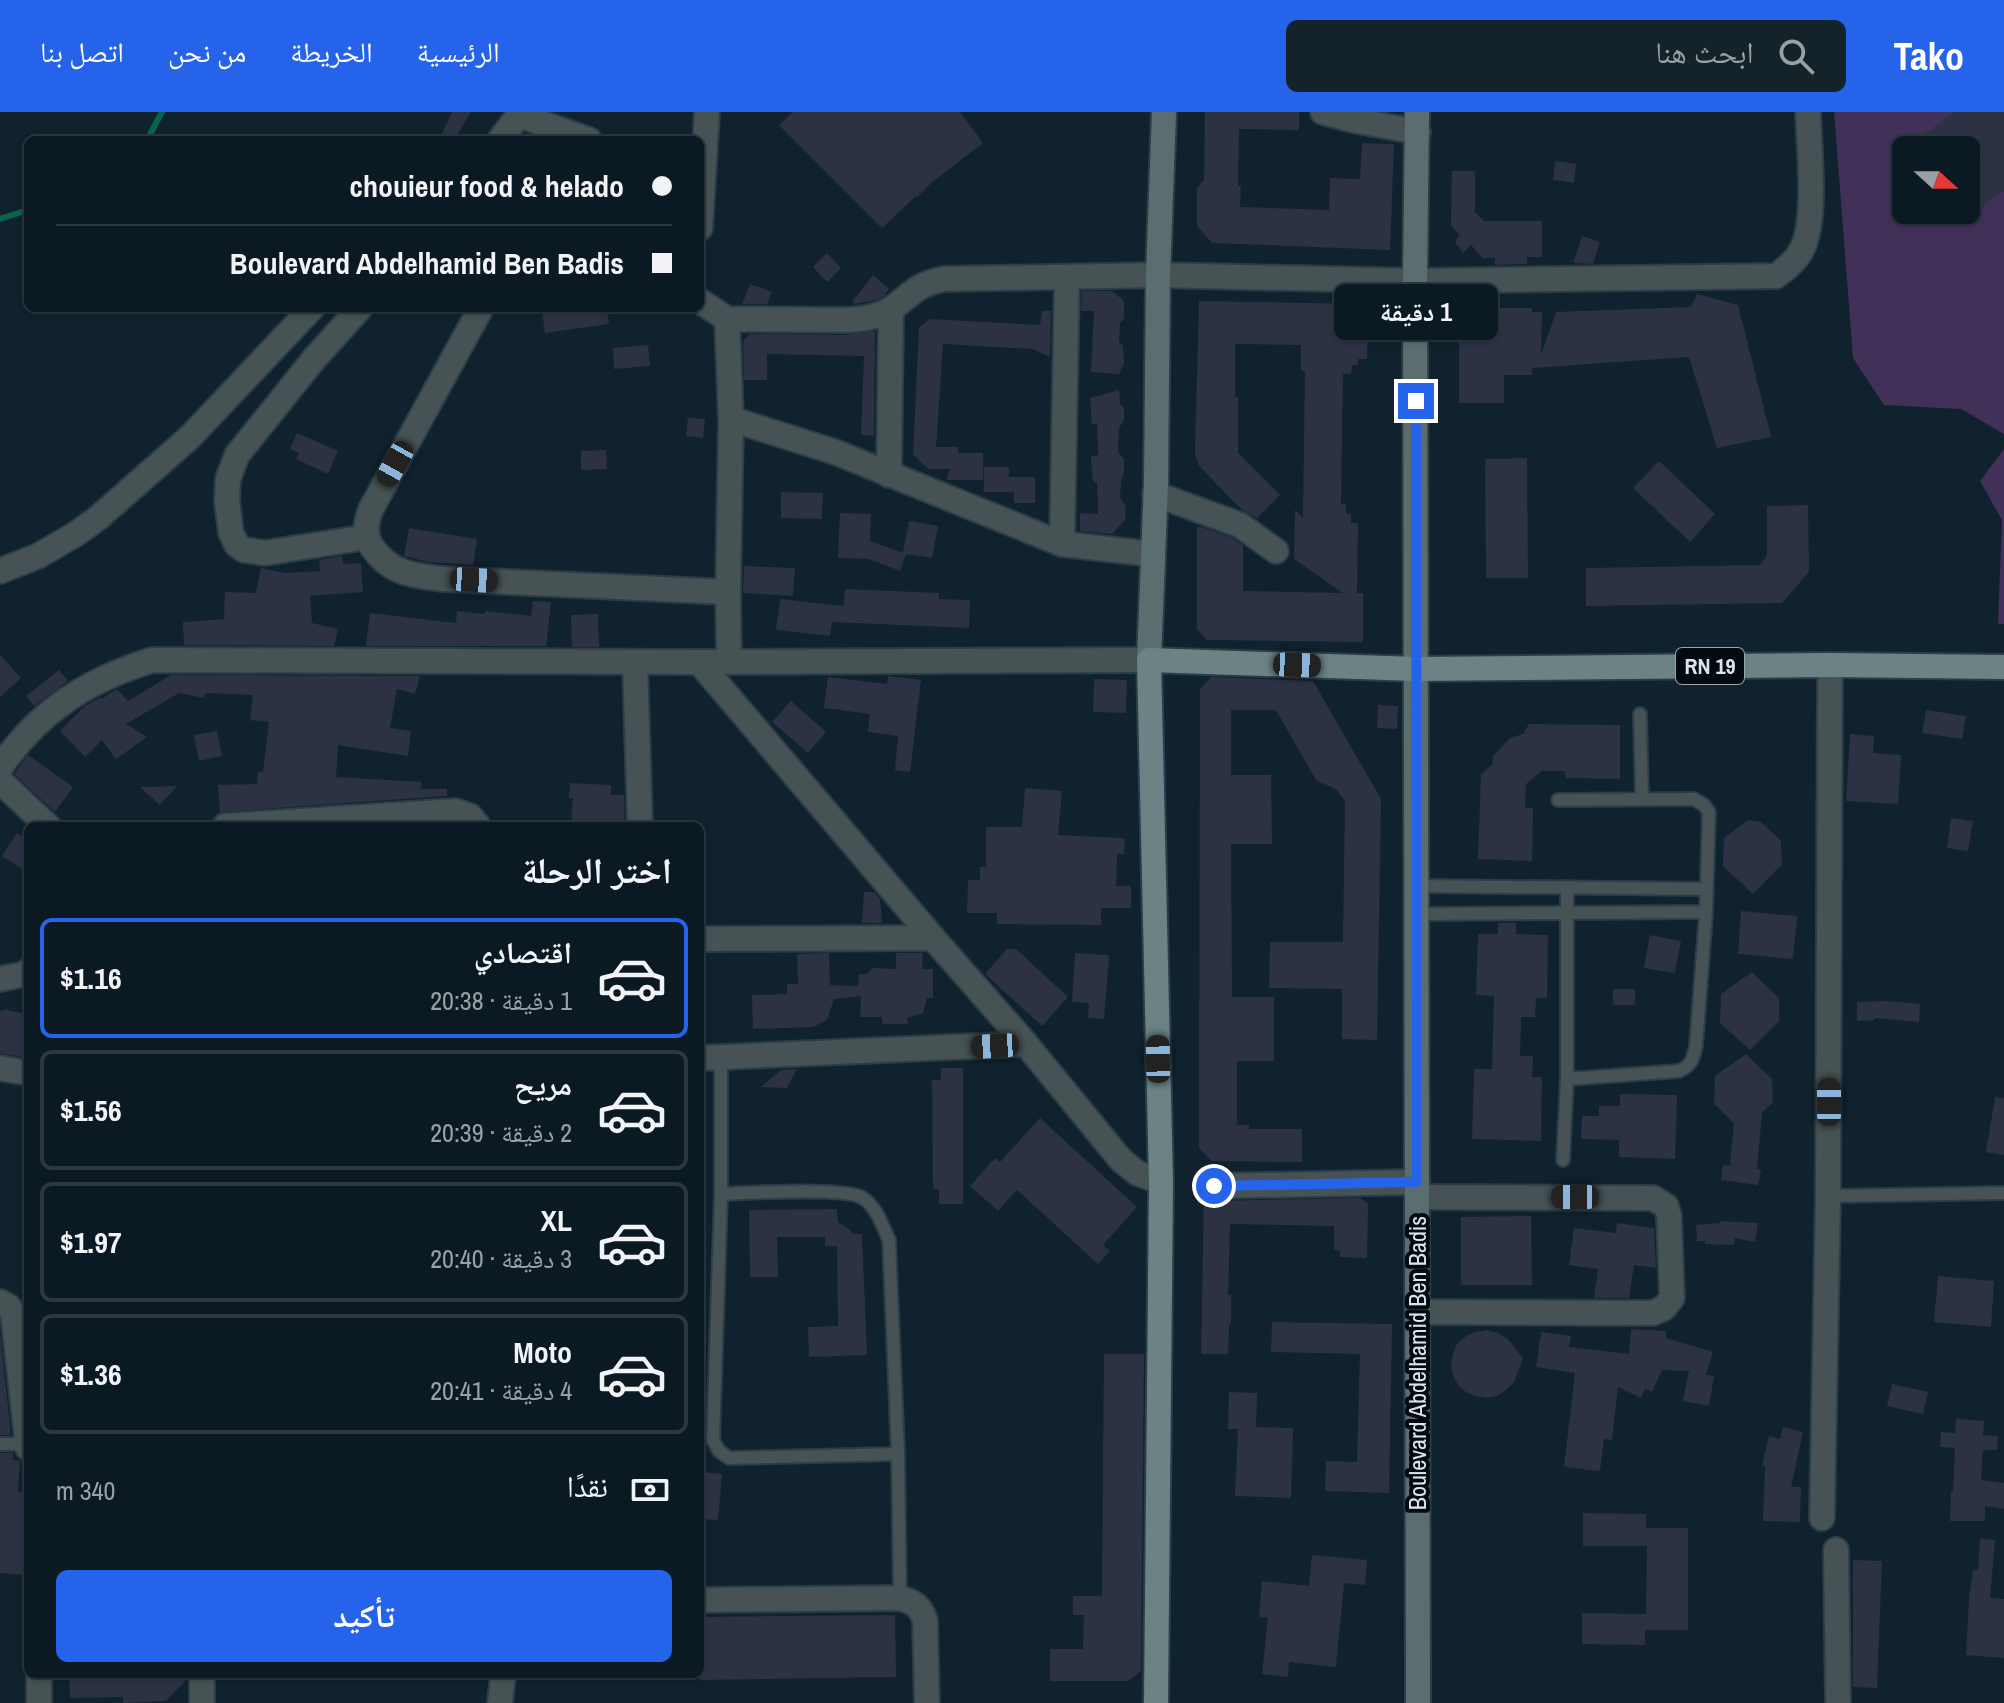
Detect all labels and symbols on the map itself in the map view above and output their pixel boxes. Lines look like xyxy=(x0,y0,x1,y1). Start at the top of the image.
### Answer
north arrow xyxy=(1892,136,1980,224)
callout: 1 دقيقة xyxy=(1334,285,1498,341)
route end xyxy=(1398,383,1434,419)
car xyxy=(373,437,417,491)
car xyxy=(449,567,499,593)
road number: RN 19 xyxy=(1676,648,1744,684)
car xyxy=(1273,652,1321,678)
car xyxy=(970,1033,1020,1059)
car xyxy=(1146,1035,1170,1083)
car xyxy=(1817,1078,1841,1126)
route start xyxy=(1196,1168,1232,1204)
car xyxy=(1551,1185,1599,1209)
street label: Boulevard Abdelhamid Ben Badis xyxy=(1401,1216,1433,1510)

